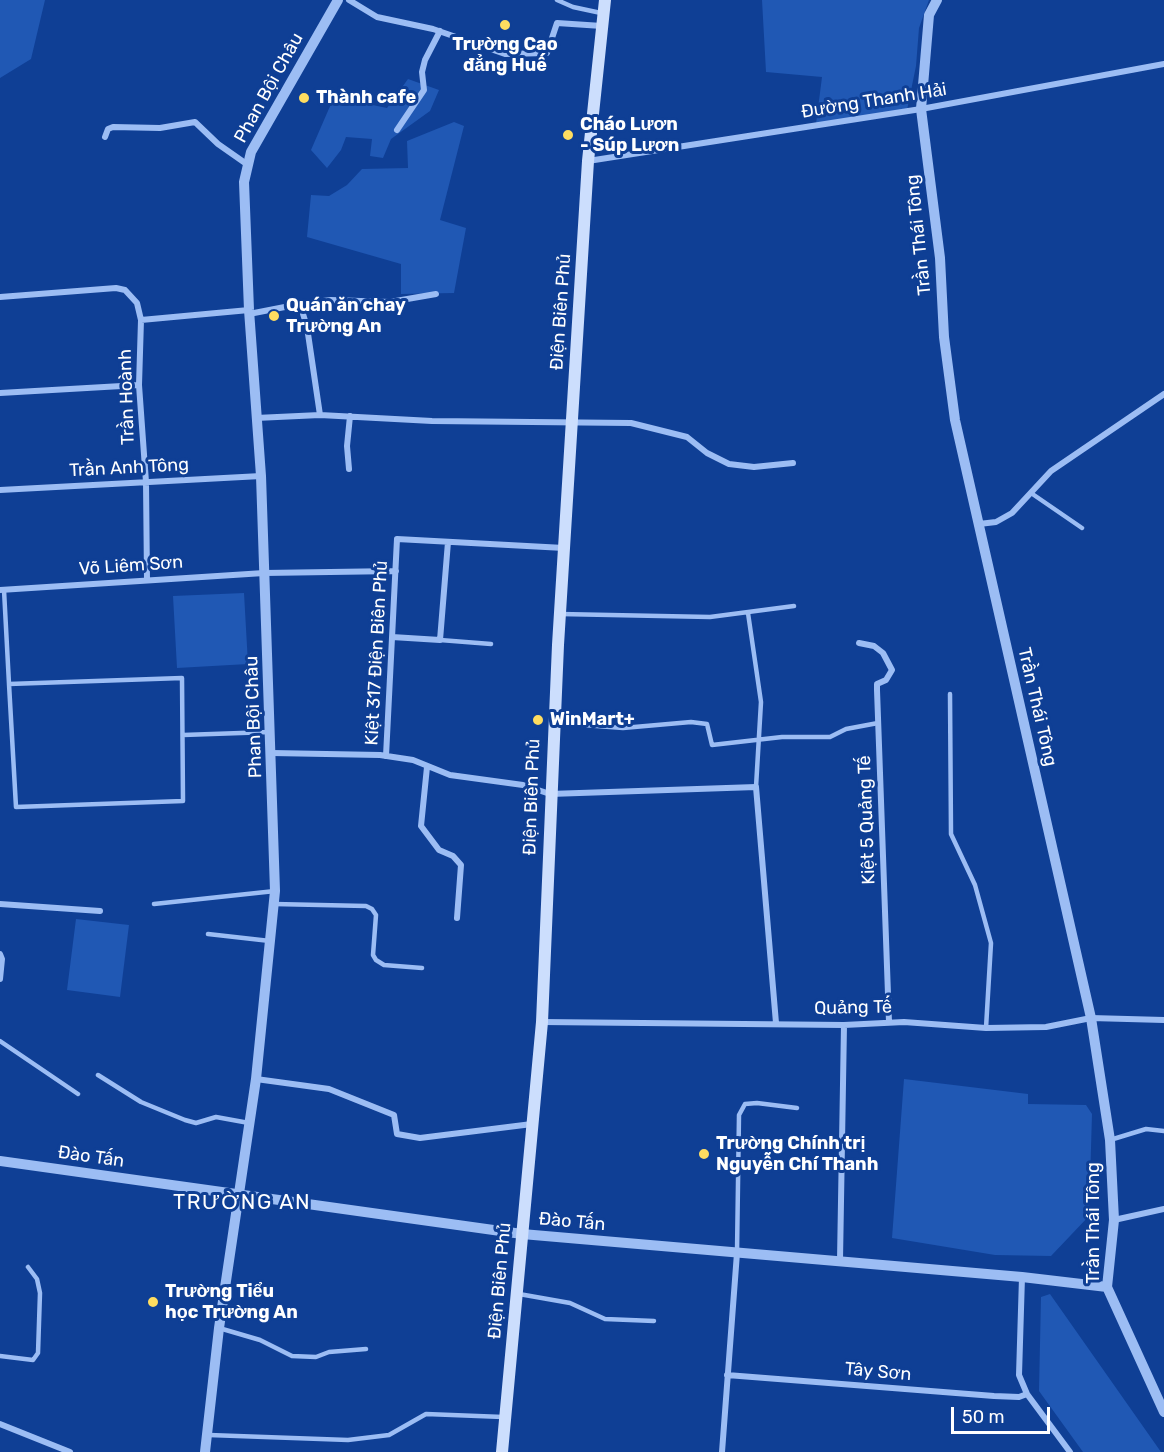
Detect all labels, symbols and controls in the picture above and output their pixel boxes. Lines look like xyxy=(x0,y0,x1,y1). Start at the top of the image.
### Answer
marker: Trường Cao đẳng Huế xyxy=(498,18,512,32)
street label: Phan Bội Châu xyxy=(230,29,308,147)
place label: Trường Cao đẳng Huế xyxy=(452,34,558,76)
street label: Đường Thanh Hải xyxy=(800,79,948,123)
place label: Thành cafe xyxy=(316,87,416,109)
marker: Thành cafe xyxy=(297,91,311,105)
place label: Cháo Lươn - Súp Lươn xyxy=(580,114,679,156)
marker: Cháo Lươn - Súp Lươn xyxy=(561,128,575,142)
street label: Trần Thái Tông xyxy=(902,174,936,296)
street label: Điện Biên Phủ xyxy=(546,253,576,371)
place label: Quán ăn chay Trường An xyxy=(286,295,406,338)
marker: Quán ăn chay Trường An xyxy=(267,309,281,323)
street label: Trần Hoành xyxy=(115,349,139,445)
street label: Trần Anh Tông xyxy=(69,454,189,482)
street label: Võ Liêm Sơn xyxy=(78,552,184,580)
street label: Kiệt 317 Điện Biên Phủ xyxy=(361,560,393,746)
street label: Trần Thái Tông xyxy=(1013,645,1061,769)
street label: Phan Bội Châu xyxy=(241,656,267,778)
place label: WinMart+ xyxy=(550,709,635,731)
marker: WinMart+ xyxy=(531,713,545,727)
street label: Điện Biên Phủ xyxy=(519,738,545,856)
street label: Kiệt 5 Quảng Tế xyxy=(854,755,880,885)
street label: Quảng Tế xyxy=(814,997,892,1019)
place label: Trường Chính trị Nguyễn Chí Thanh xyxy=(716,1133,878,1176)
street label: Đào Tấn xyxy=(56,1142,126,1172)
marker: Trường Chính trị Nguyễn Chí Thanh xyxy=(697,1147,711,1161)
street label: Trần Thái Tông xyxy=(1083,1162,1105,1284)
district label: TRƯỜNG AN xyxy=(173,1190,311,1216)
street label: Đào Tấn xyxy=(538,1208,606,1236)
street label: Điện Biên Phủ xyxy=(484,1222,516,1340)
place label: Trường Tiểu học Trường An xyxy=(165,1281,298,1324)
marker: Trường Tiểu học Trường An xyxy=(146,1295,160,1309)
street label: Tây Sơn xyxy=(844,1358,912,1386)
scale bar xyxy=(954,1395,1053,1433)
text: 50 m xyxy=(962,1406,1005,1428)

